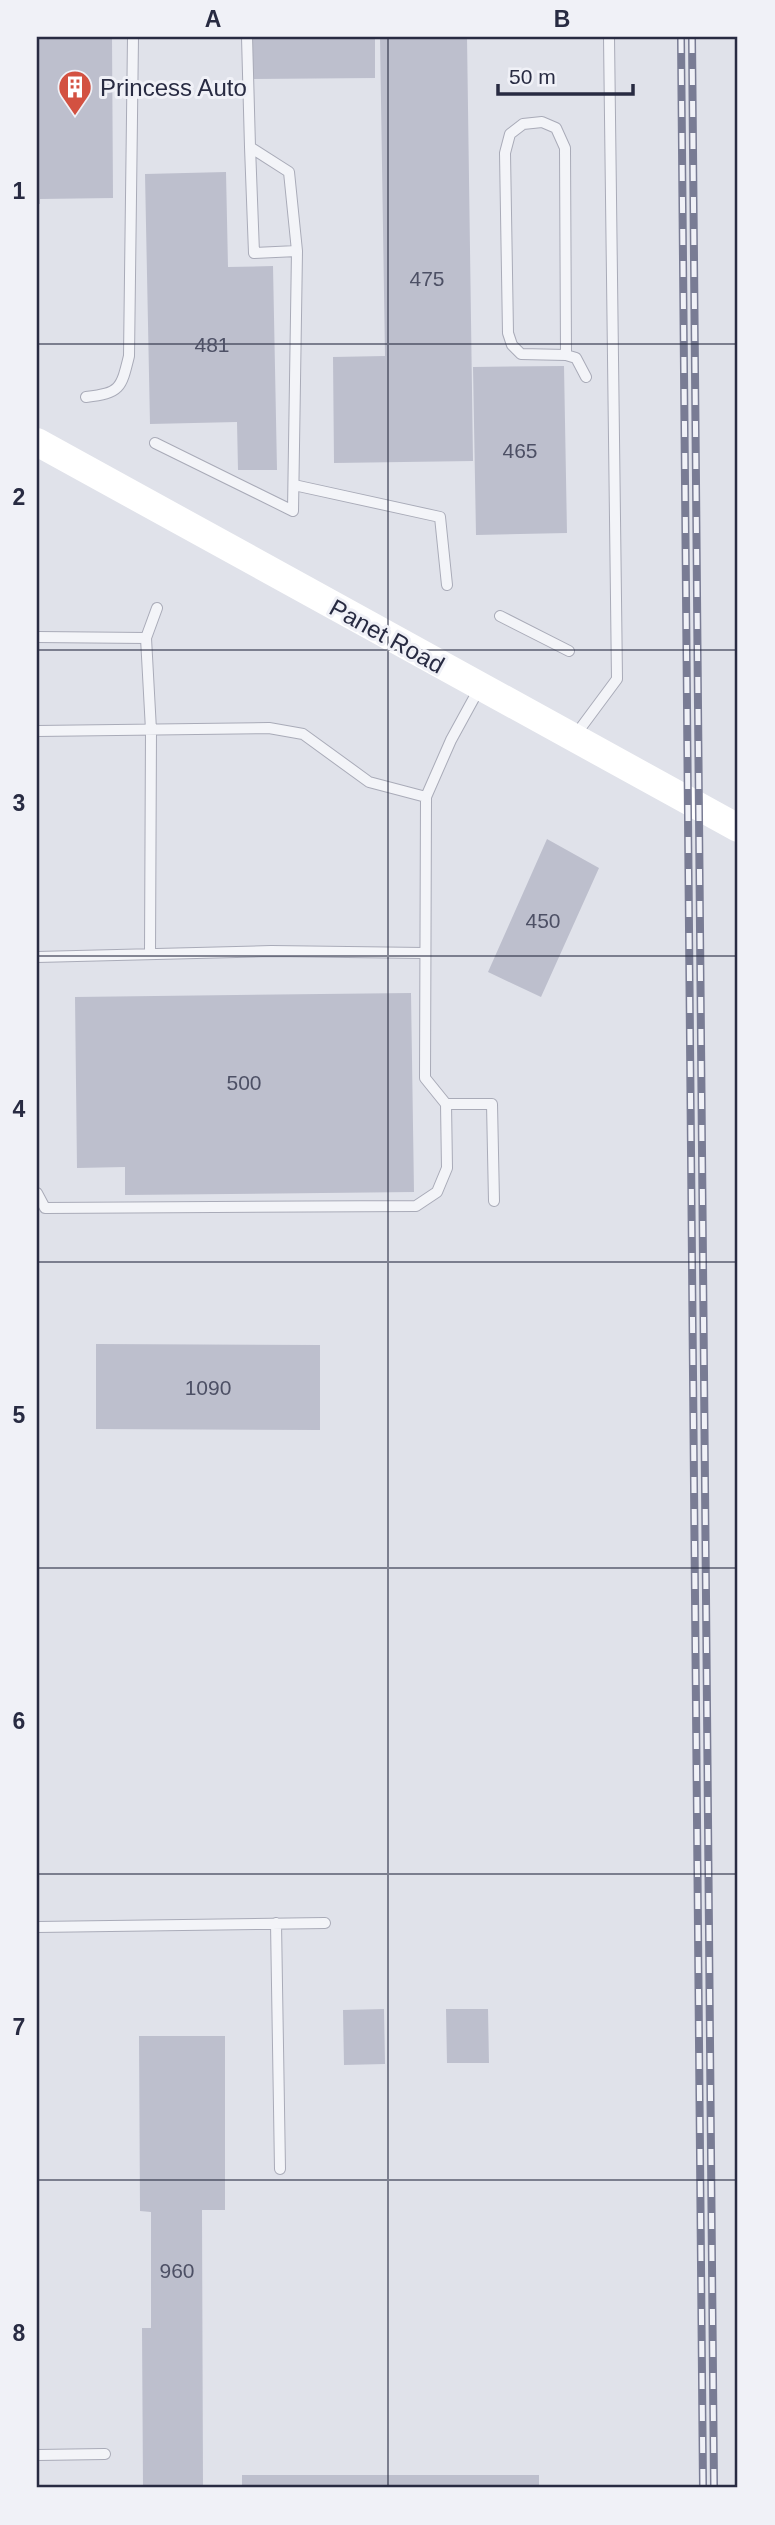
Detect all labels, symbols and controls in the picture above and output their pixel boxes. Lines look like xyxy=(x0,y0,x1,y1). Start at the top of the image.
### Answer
text: A xyxy=(205,6,221,32)
text: B xyxy=(554,6,570,32)
scale bar xyxy=(498,52,633,96)
text: 50 m xyxy=(509,65,556,88)
building icon: Princess Auto xyxy=(56,68,94,117)
place label: Princess Auto xyxy=(100,74,247,101)
text: 1 xyxy=(13,178,26,204)
house number: 475 xyxy=(409,267,445,290)
house number: 481 xyxy=(194,333,230,356)
house number: 465 xyxy=(502,439,538,462)
text: 2 xyxy=(13,484,25,510)
street label: Panet Road xyxy=(325,593,449,679)
text: 3 xyxy=(13,790,25,816)
house number: 450 xyxy=(525,909,561,932)
house number: 500 xyxy=(226,1071,262,1094)
text: 4 xyxy=(13,1096,26,1122)
house number: 1090 xyxy=(185,1376,231,1399)
text: 5 xyxy=(13,1402,26,1428)
text: 6 xyxy=(13,1708,25,1734)
text: 7 xyxy=(13,2014,25,2040)
house number: 960 xyxy=(159,2259,195,2282)
text: 8 xyxy=(13,2320,26,2346)

